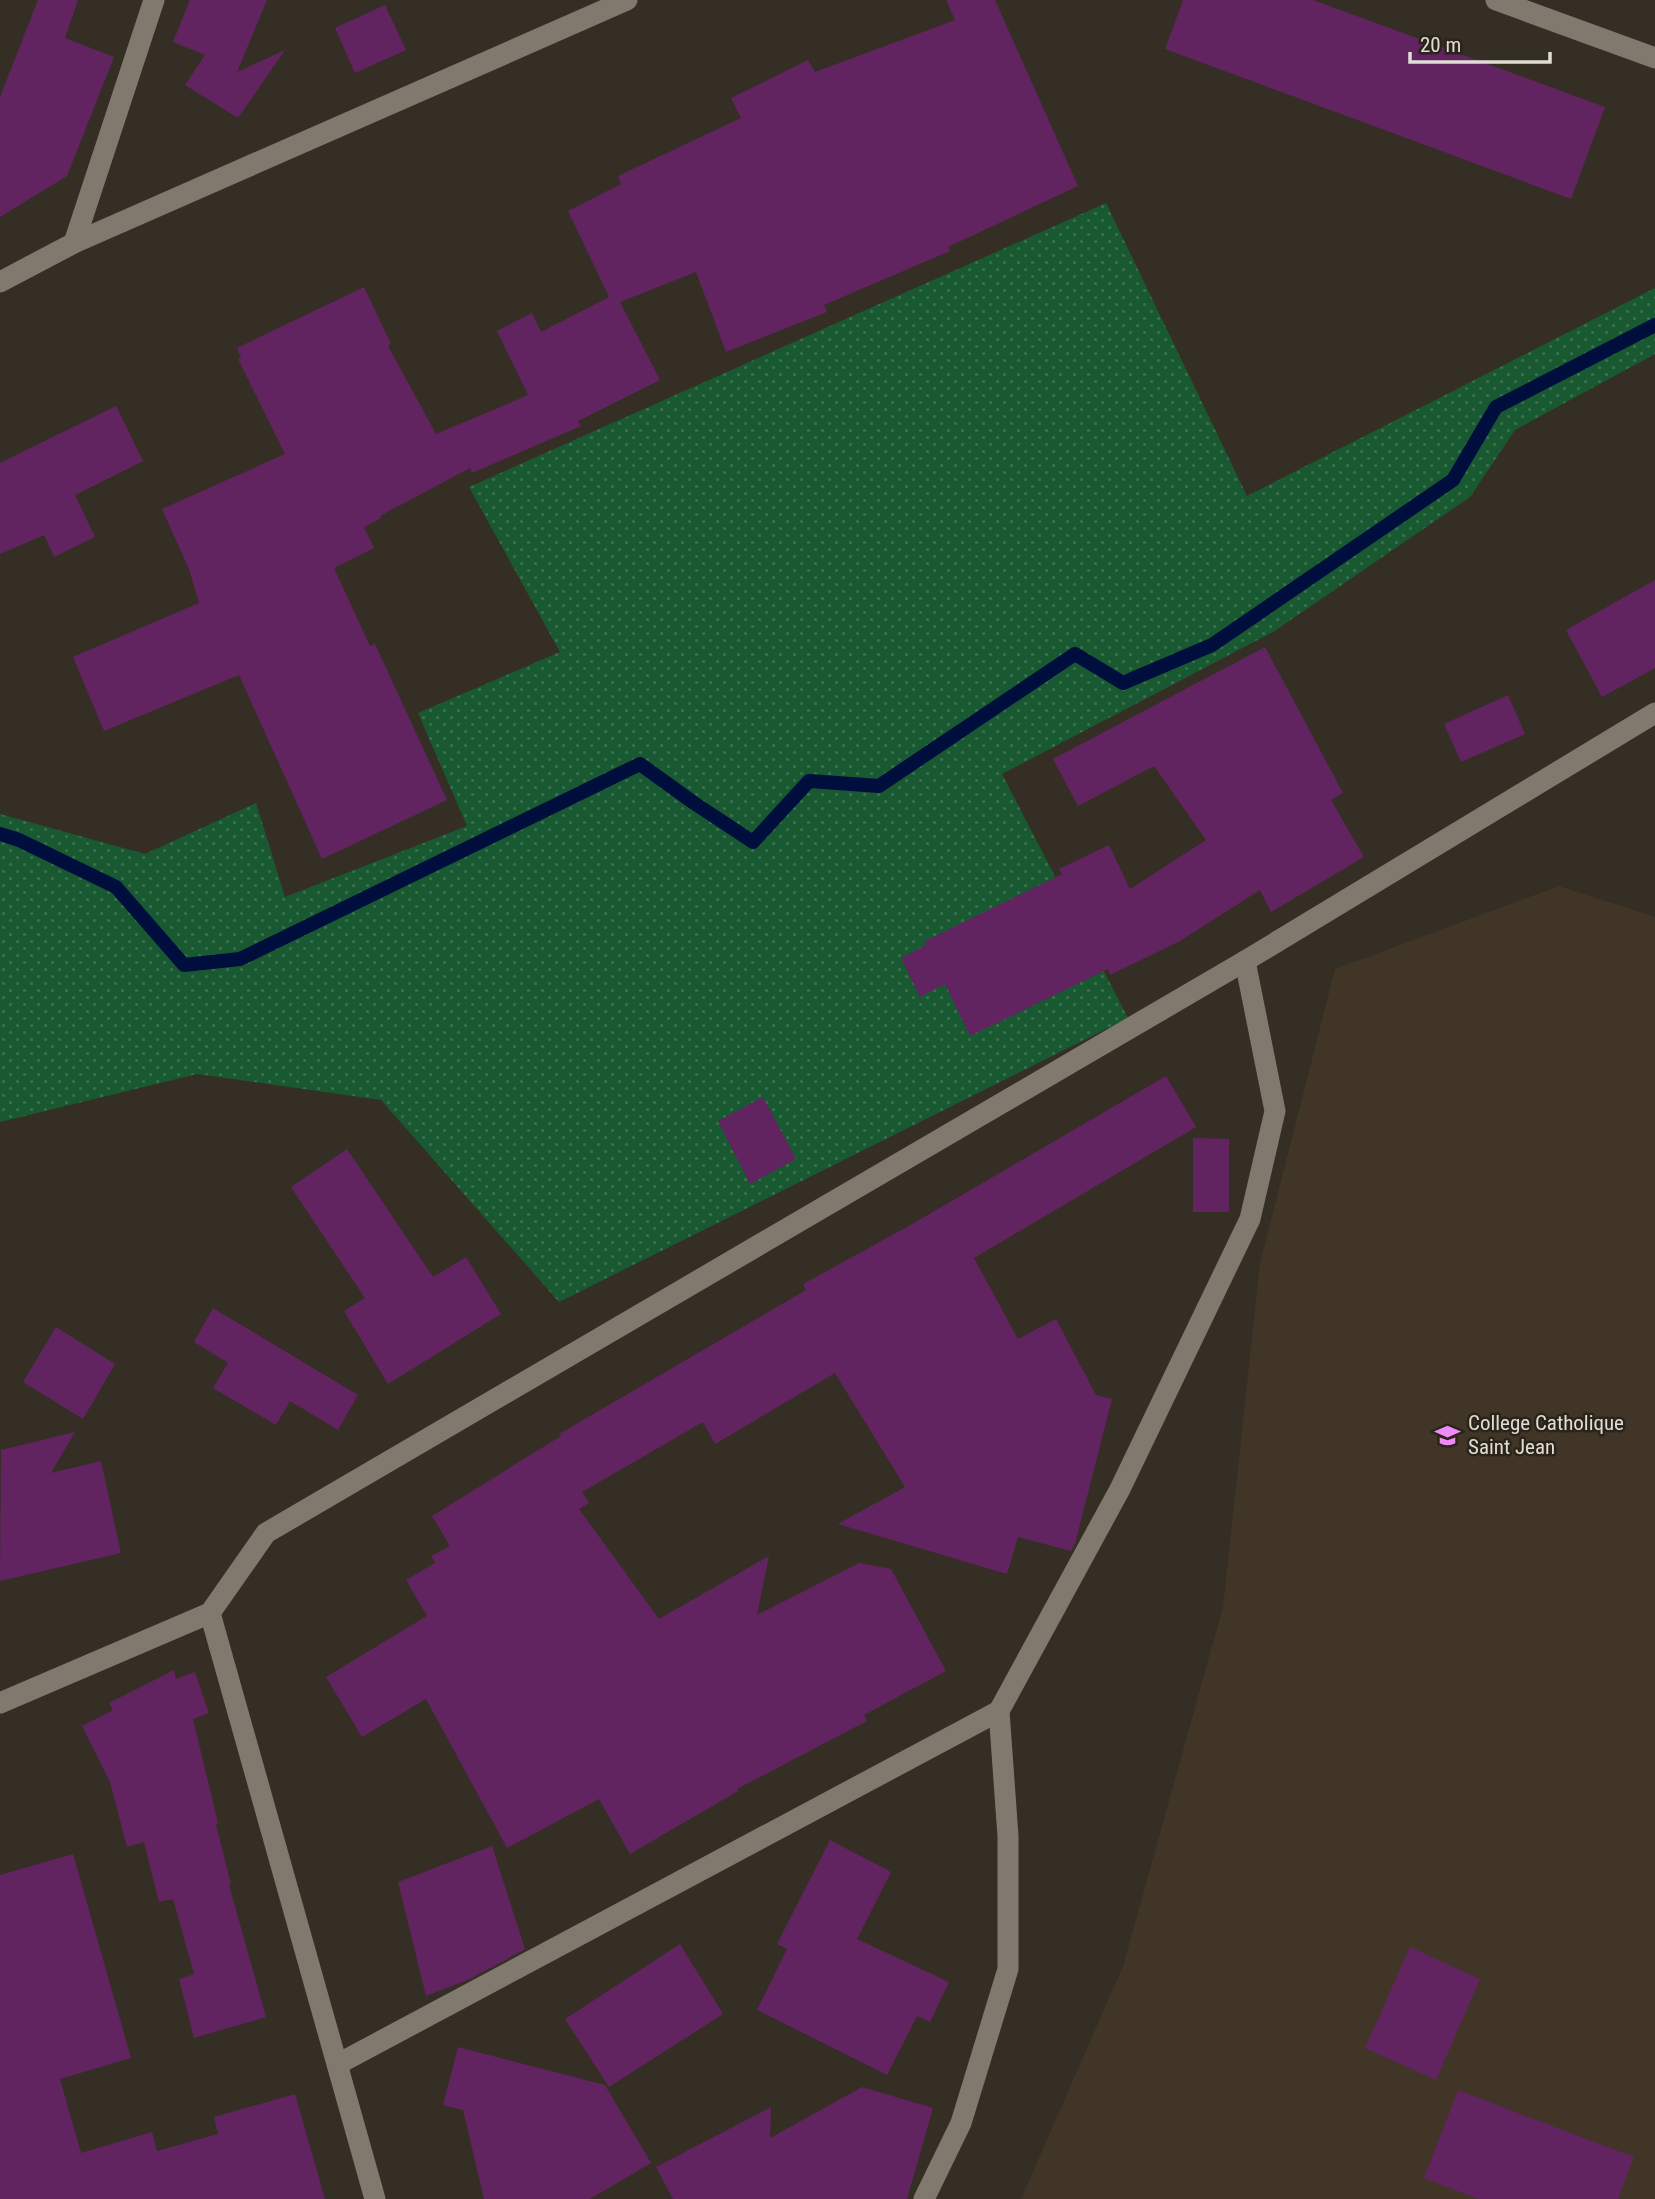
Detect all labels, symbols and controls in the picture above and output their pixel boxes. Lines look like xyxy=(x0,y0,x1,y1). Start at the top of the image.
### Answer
scale bar xyxy=(1410,21,1550,65)
text: 20 m xyxy=(1420,33,1461,57)
place label: College Catholique Saint Jean xyxy=(1468,1411,1624,1459)
school or university icon: College Catholique Saint Jean xyxy=(1434,1421,1462,1449)

